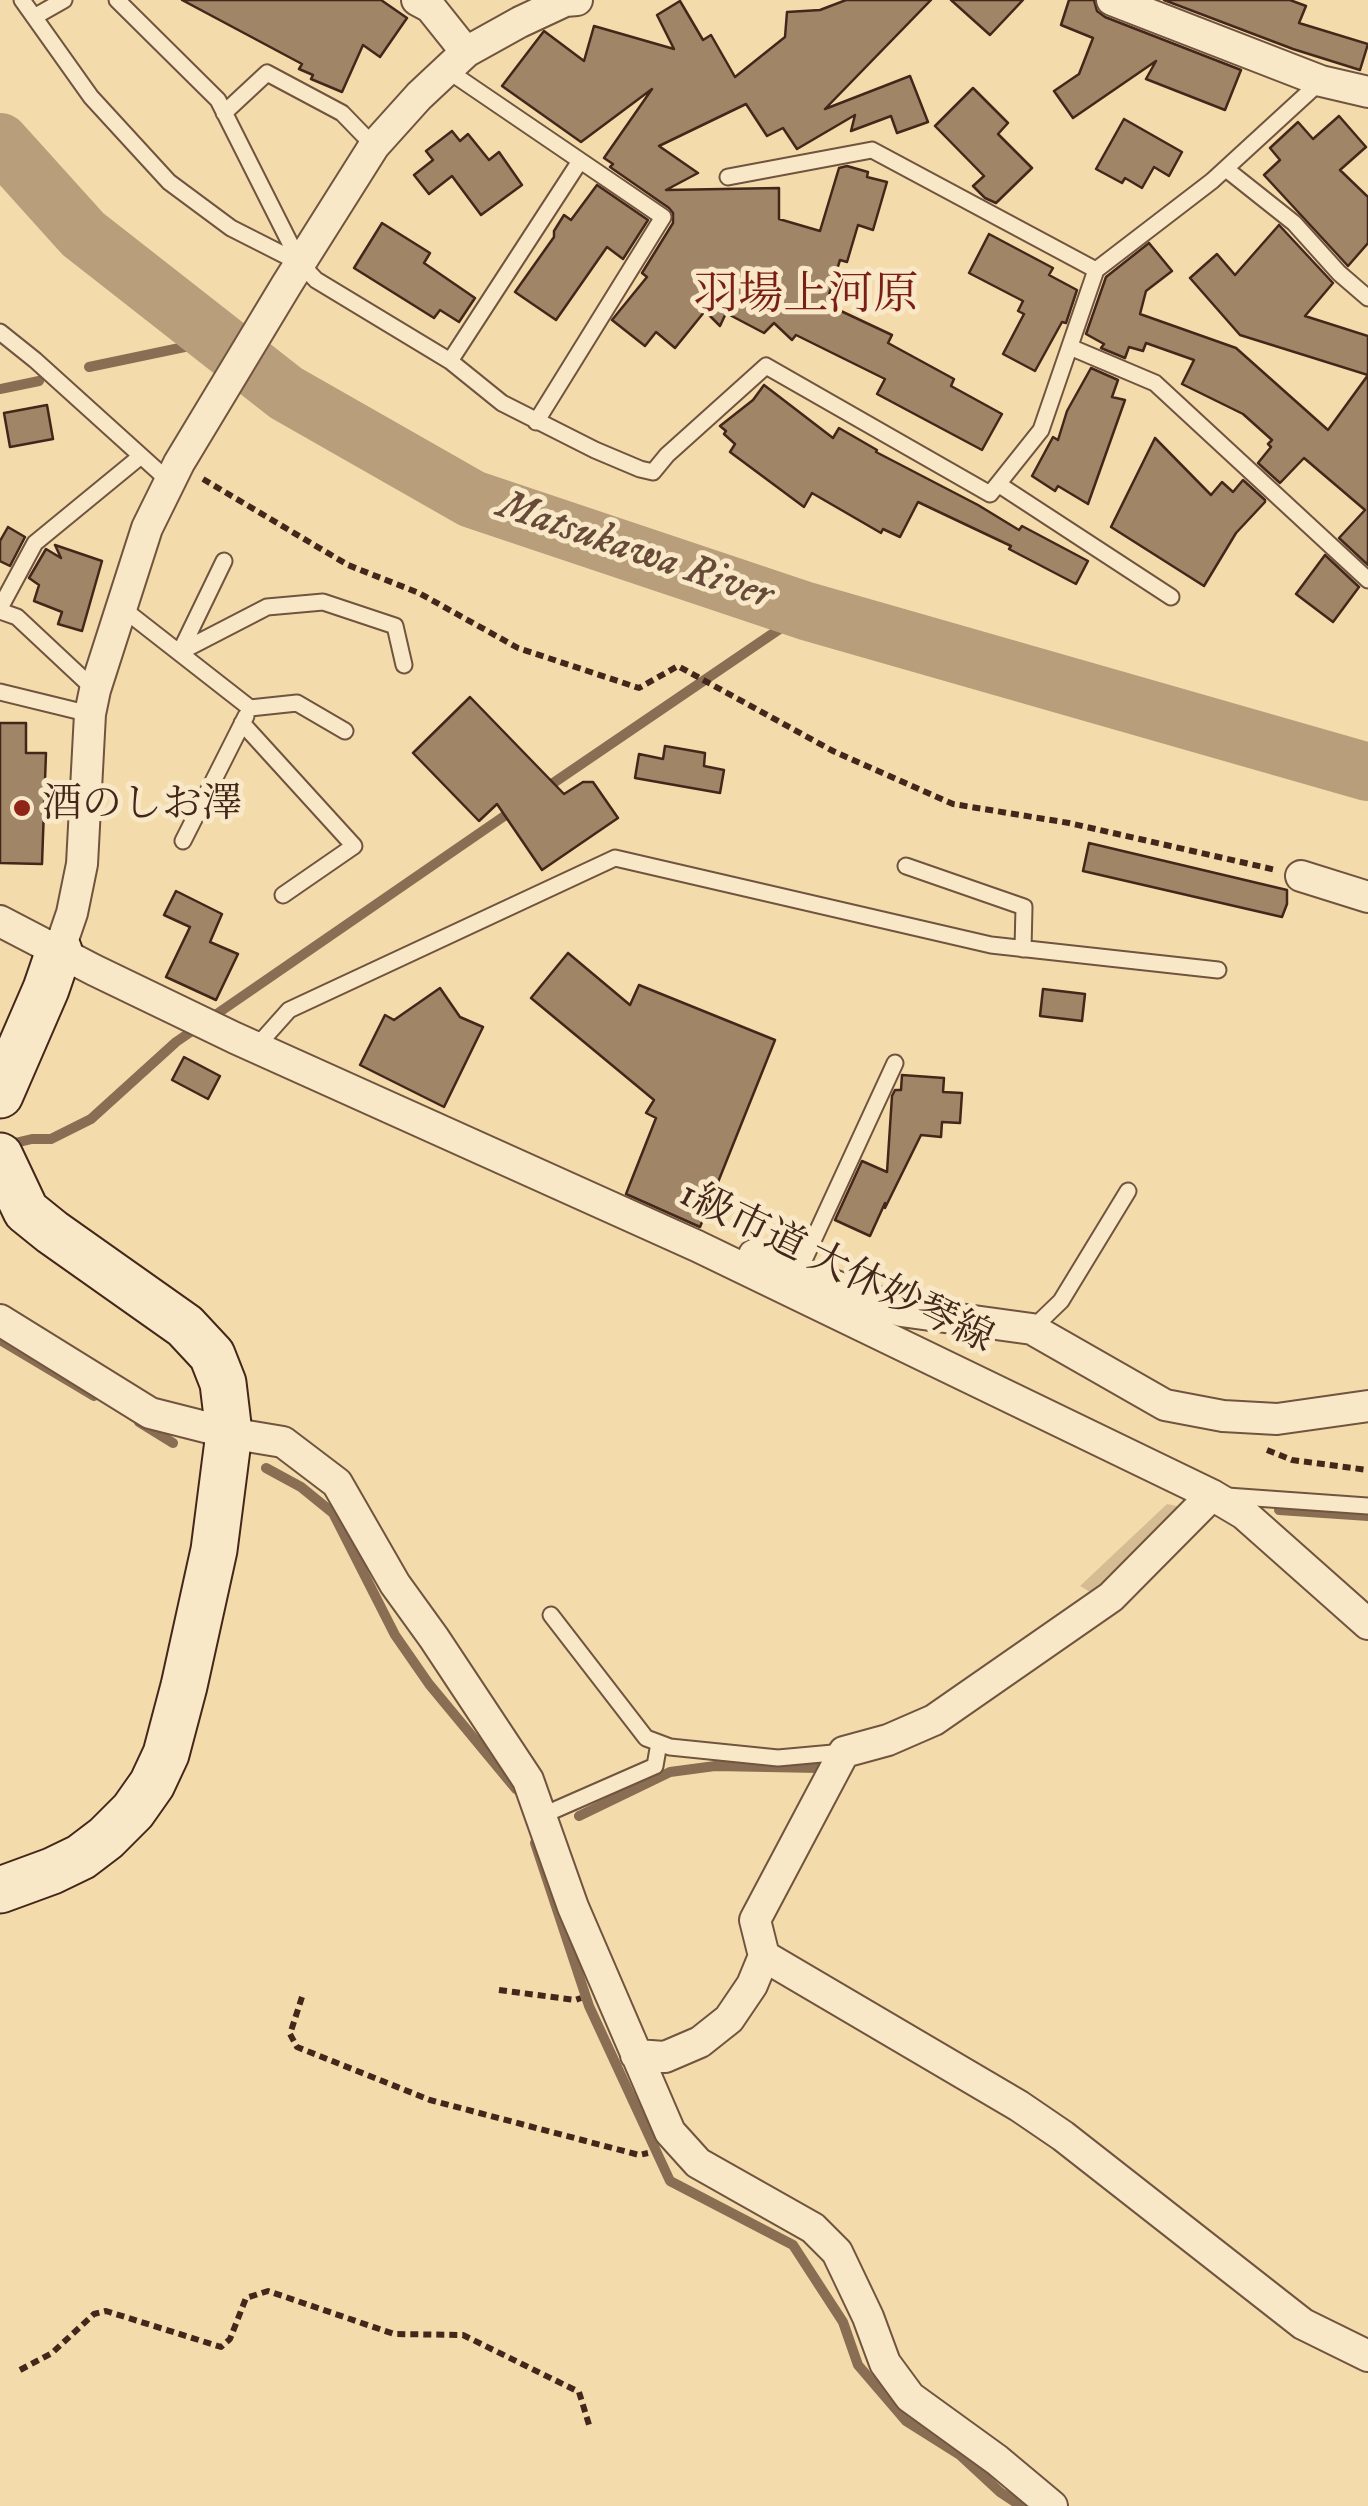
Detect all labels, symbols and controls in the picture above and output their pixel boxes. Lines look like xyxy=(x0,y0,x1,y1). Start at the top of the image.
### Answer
district label: 羽場上河原 xyxy=(694,272,918,326)
water label: Matsukawa River xyxy=(490,482,778,624)
place label: 酒のしお澤 xyxy=(42,784,242,832)
marker: 酒のしお澤 xyxy=(11,797,33,819)
street label: 1級市道 大休妙琴線 xyxy=(670,1172,1000,1366)

